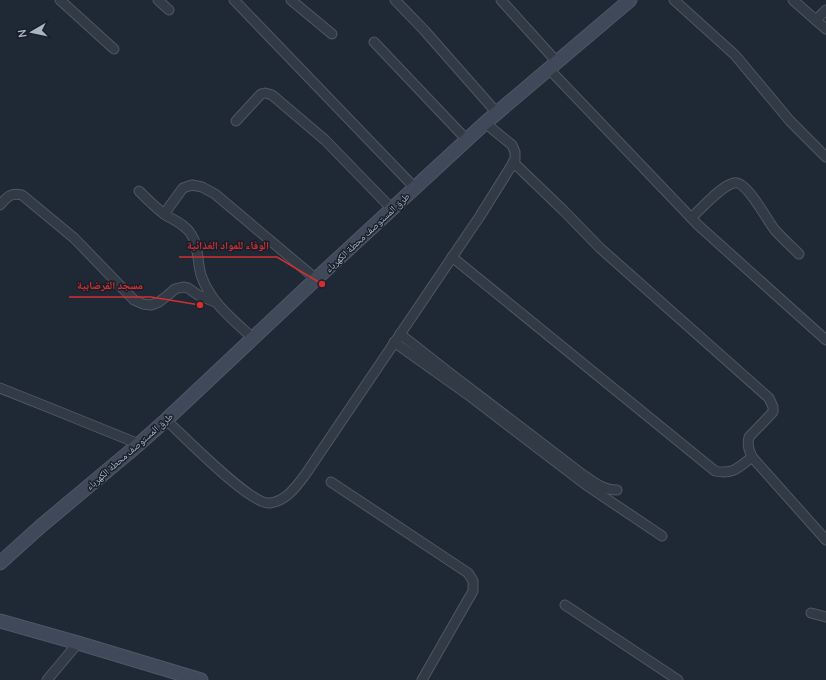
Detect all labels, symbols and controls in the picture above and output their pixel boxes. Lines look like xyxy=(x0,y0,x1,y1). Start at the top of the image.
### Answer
north arrow xyxy=(12,12,52,52)
text: N xyxy=(14,28,30,39)
street label: طرق المستوصف محطة الكهرباء xyxy=(322,189,413,275)
callout: الوفاء للمواد الغذائية xyxy=(179,234,277,257)
text: الوفاء للمواد الغذائية xyxy=(187,237,269,252)
callout: مسجد القرضابية xyxy=(69,274,151,297)
text: مسجد القرضابية xyxy=(77,277,143,292)
street label: طرق المستوصف محطة الكهرباء xyxy=(82,409,176,493)

